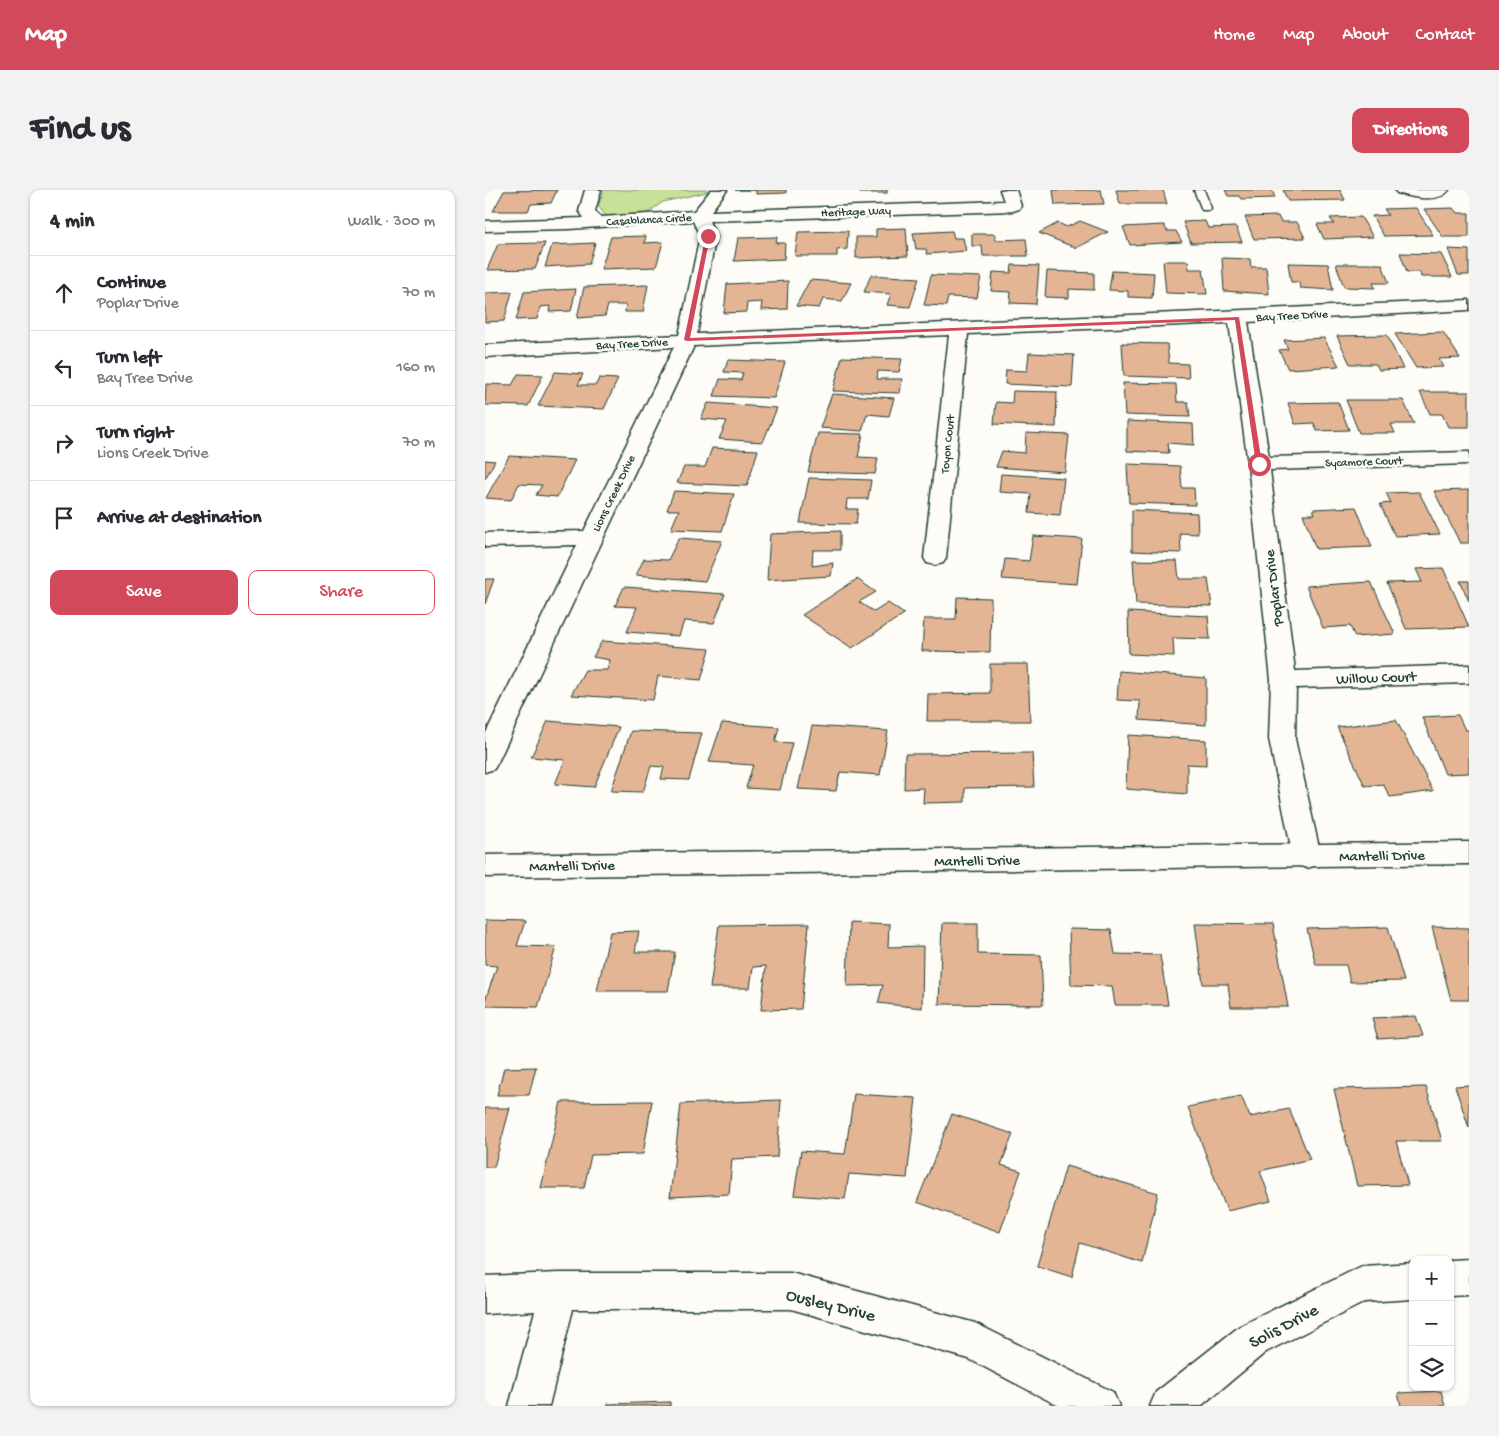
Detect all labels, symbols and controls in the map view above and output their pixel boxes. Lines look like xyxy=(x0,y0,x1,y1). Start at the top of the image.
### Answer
text: Map xyxy=(25,21,67,50)
text: Home xyxy=(1213,25,1255,46)
text: Map xyxy=(1283,25,1314,46)
text: About xyxy=(1342,25,1388,46)
text: Contact xyxy=(1416,25,1474,46)
button: Directions xyxy=(1352,108,1469,153)
text: Find us xyxy=(30,110,130,151)
street label: Heritage Way xyxy=(821,205,891,221)
text: 4 min xyxy=(50,210,94,235)
street label: Casablanca Circle xyxy=(606,212,693,230)
text: Walk · 300 m xyxy=(348,213,435,232)
route end xyxy=(697,225,720,248)
text: Continue xyxy=(97,272,166,295)
icon: ahead xyxy=(50,279,78,307)
text: 70 m xyxy=(402,284,435,303)
text: Poplar Drive xyxy=(97,295,179,314)
street label: Bay Tree Drive xyxy=(1255,308,1329,326)
street label: Bay Tree Drive xyxy=(595,336,669,354)
text: Turn left xyxy=(97,347,161,370)
icon: left xyxy=(50,354,78,382)
text: 160 m xyxy=(396,359,435,378)
text: Bay Tree Drive xyxy=(97,370,193,389)
street label: Toyon Court xyxy=(939,413,959,475)
text: Turn right xyxy=(97,422,173,445)
icon: right xyxy=(50,429,78,457)
text: 70 m xyxy=(402,434,435,453)
text: Lions Creek Drive xyxy=(97,445,209,464)
street label: Lions Creek Drive xyxy=(590,452,640,535)
route start xyxy=(1248,453,1271,476)
street label: Sycamore Court xyxy=(1325,455,1404,471)
icon: arrive xyxy=(50,504,78,532)
text: Arrive at destination xyxy=(97,507,261,530)
street label: Poplar Drive xyxy=(1261,548,1289,628)
button: Save xyxy=(50,570,238,615)
button: Share xyxy=(248,570,435,615)
street label: Willow Court xyxy=(1336,669,1418,689)
street label: Mantelli Drive xyxy=(1339,847,1425,867)
street label: Mantelli Drive xyxy=(934,852,1020,872)
street label: Mantelli Drive xyxy=(529,857,615,877)
map controls xyxy=(1409,1256,1454,1391)
button: + xyxy=(1409,1256,1454,1301)
street label: Ousley Drive xyxy=(783,1285,878,1328)
street label: Solis Drive xyxy=(1246,1300,1323,1354)
button: − xyxy=(1409,1301,1454,1346)
button: layers xyxy=(1409,1346,1454,1391)

